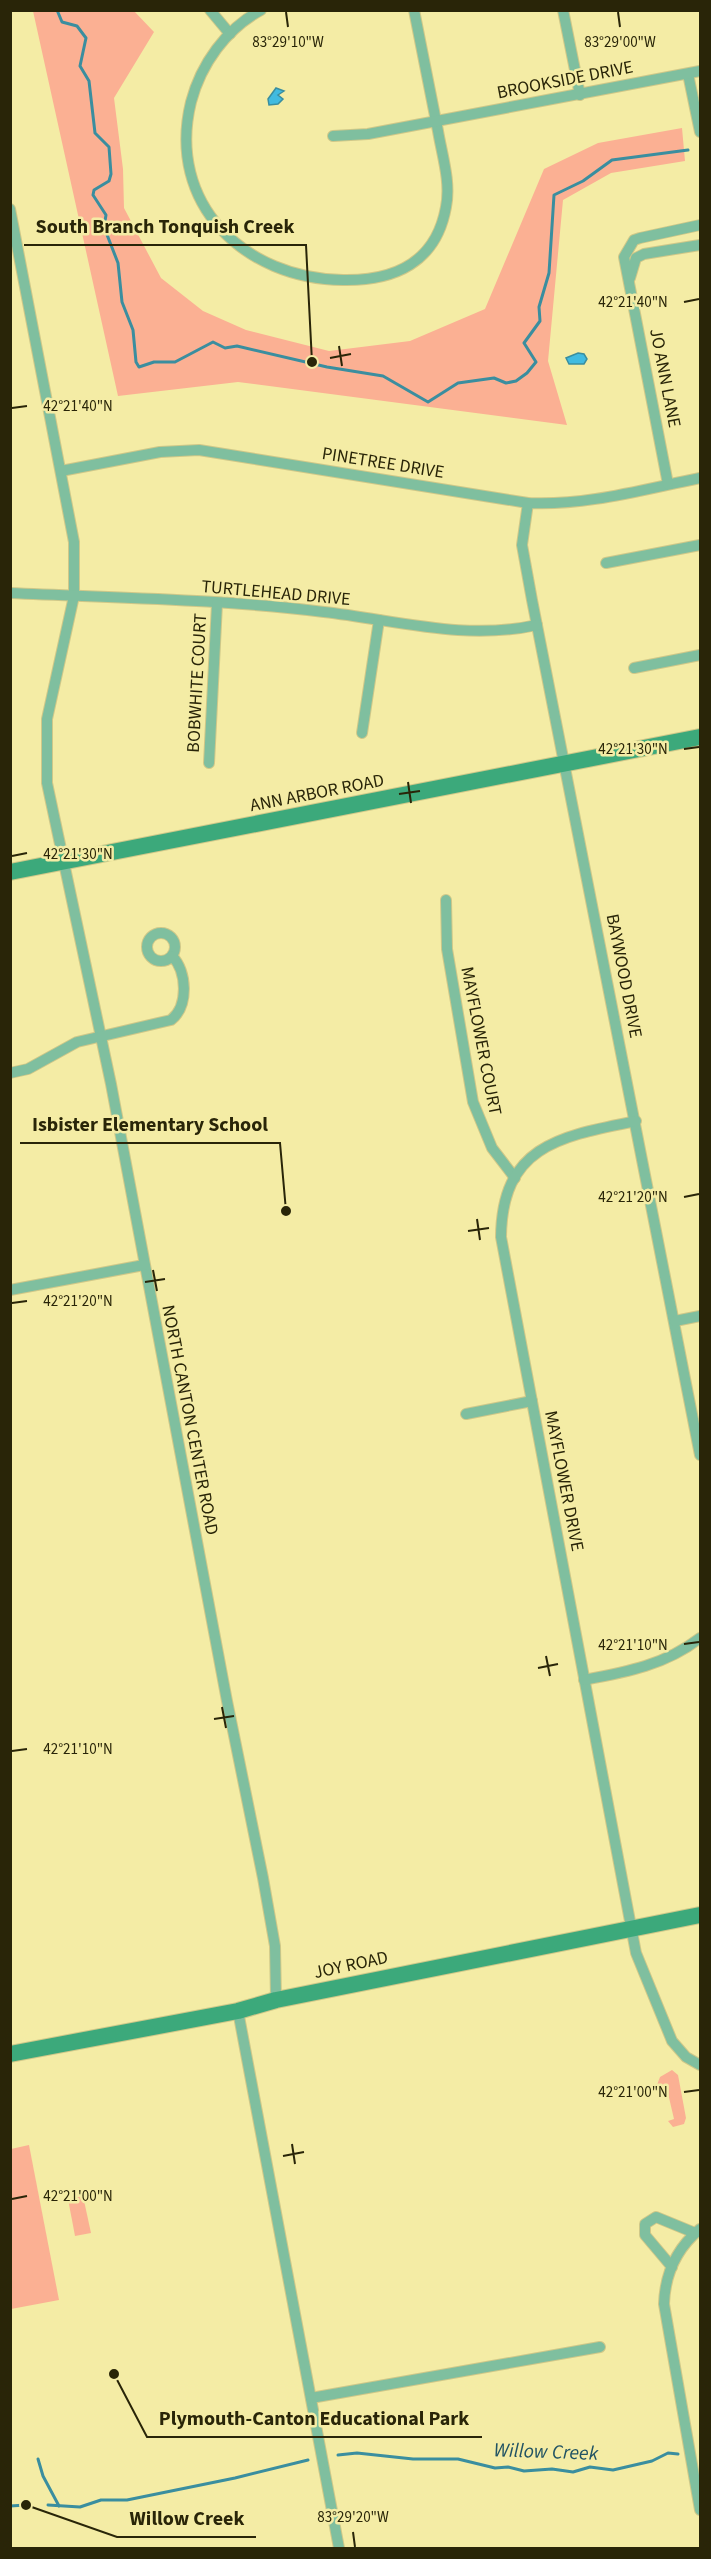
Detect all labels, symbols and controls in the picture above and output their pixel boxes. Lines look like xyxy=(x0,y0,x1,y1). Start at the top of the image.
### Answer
text: 83°29'10"W xyxy=(252,32,324,53)
text: 83°29'00"W xyxy=(584,32,656,53)
street label: BROOKSIDE DRIVE xyxy=(495,55,635,105)
callout: South Branch Tonquish Creek xyxy=(24,207,306,245)
text: South Branch Tonquish Creek xyxy=(36,213,294,241)
text: 42°21'40"N xyxy=(598,292,668,313)
street label: JO ANN LANE xyxy=(643,326,687,430)
text: 42°21'40"N xyxy=(43,396,113,417)
street label: PINETREE DRIVE xyxy=(320,441,446,485)
street label: TURTLEHEAD DRIVE xyxy=(200,574,352,612)
street label: BOBWHITE COURT xyxy=(181,612,213,753)
text: 42°21'30"N xyxy=(598,739,668,760)
street label: ANN ARBOR ROAD xyxy=(248,768,386,818)
text: 42°21'30"N xyxy=(43,844,113,865)
street label: BAYWOOD DRIVE xyxy=(600,912,648,1040)
street label: MAYFLOWER COURT xyxy=(454,965,508,1118)
callout: Isbister Elementary School xyxy=(20,1105,280,1143)
text: Isbister Elementary School xyxy=(32,1111,268,1139)
text: 42°21'20"N xyxy=(598,1187,668,1208)
text: 42°21'20"N xyxy=(43,1291,113,1312)
street label: NORTH CANTON CENTER ROAD xyxy=(155,1303,225,1537)
street label: MAYFLOWER DRIVE xyxy=(538,1409,590,1553)
text: 42°21'10"N xyxy=(598,1635,668,1656)
text: 42°21'10"N xyxy=(43,1739,113,1760)
street label: JOY ROAD xyxy=(312,1945,390,1985)
text: 42°21'00"N xyxy=(598,2082,668,2103)
text: 42°21'00"N xyxy=(43,2186,113,2207)
callout: Plymouth-Canton Educational Park xyxy=(147,2399,482,2437)
text: Plymouth-Canton Educational Park xyxy=(159,2405,469,2433)
water label: Willow Creek xyxy=(493,2436,599,2468)
callout: Willow Creek xyxy=(117,2499,256,2537)
text: Willow Creek xyxy=(130,2505,244,2533)
text: 83°29'20"W xyxy=(317,2507,389,2528)

